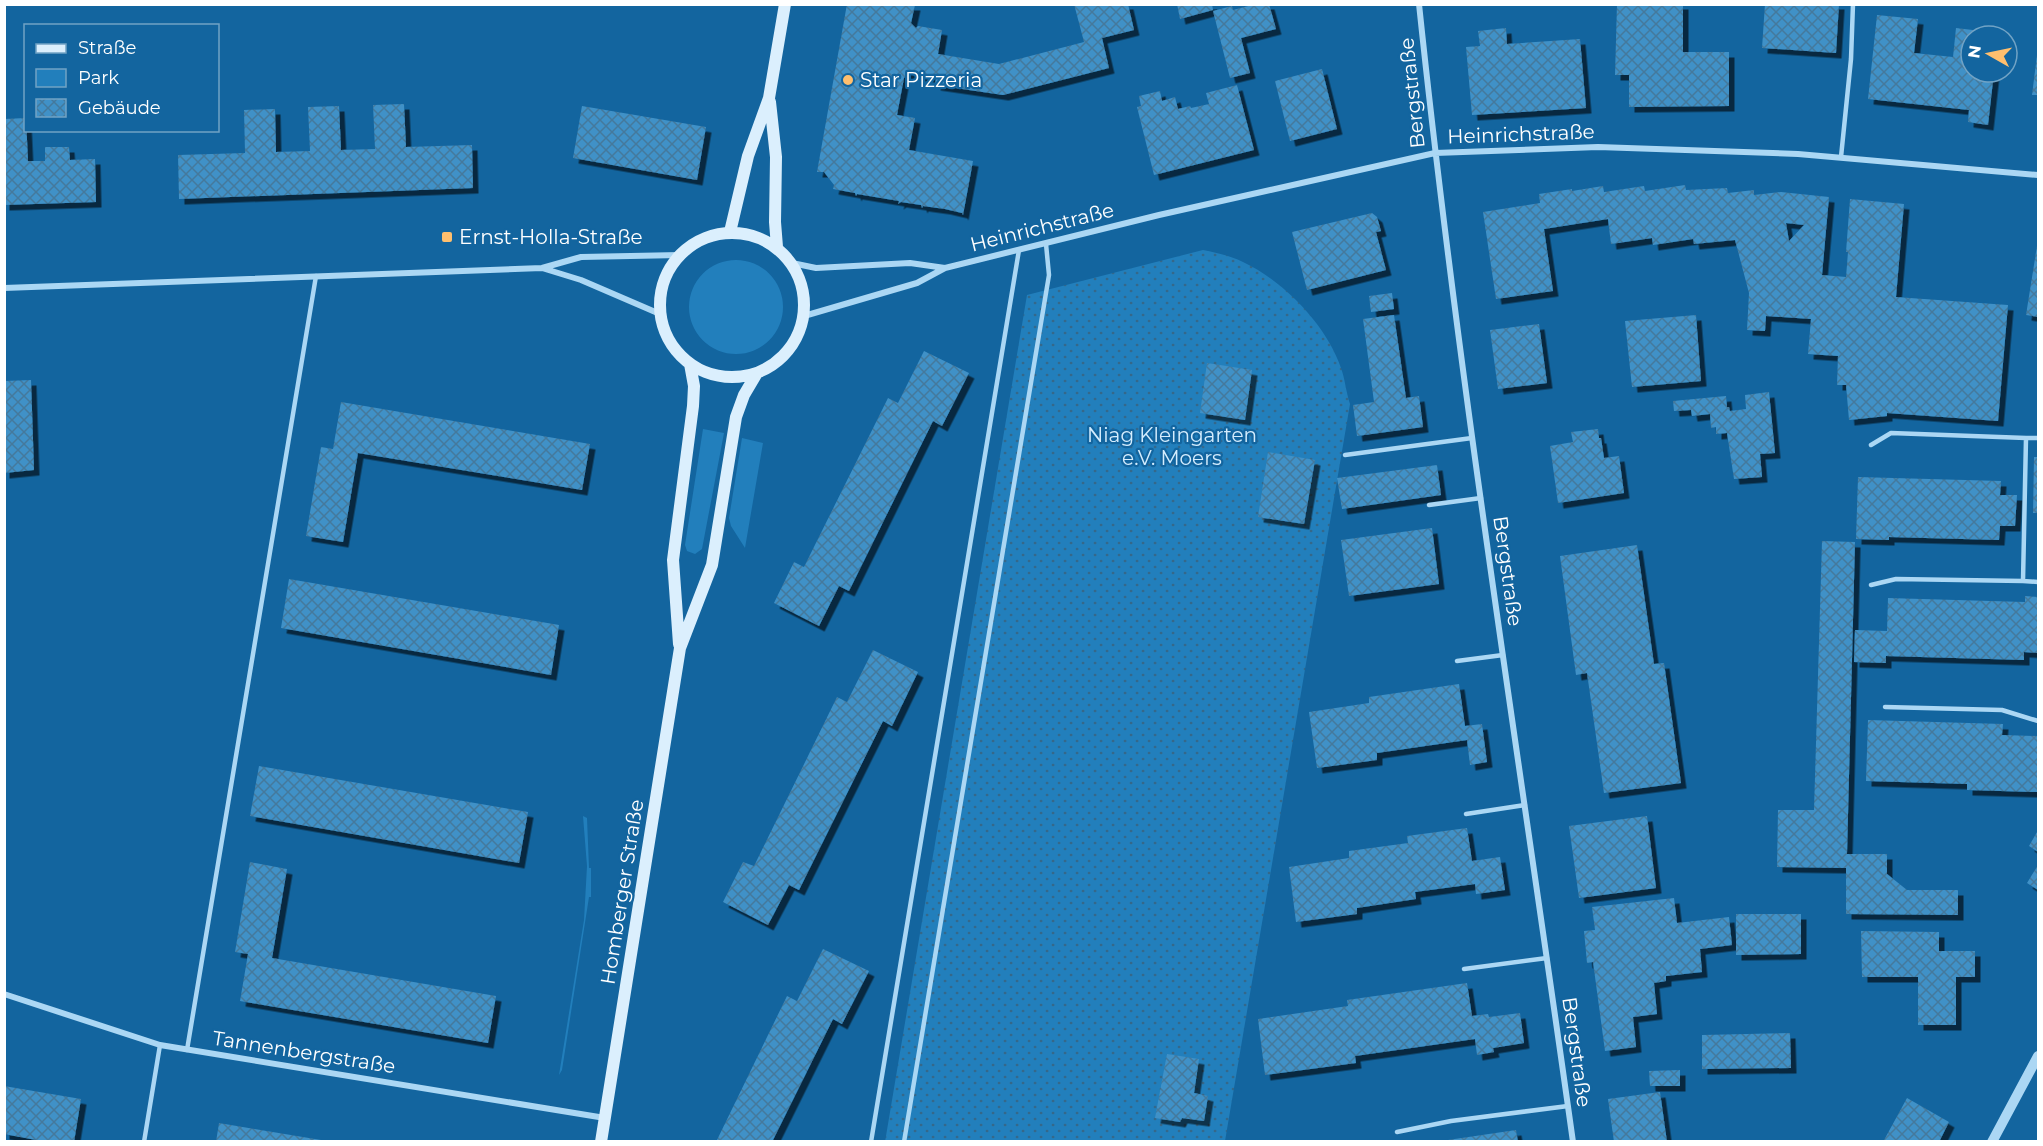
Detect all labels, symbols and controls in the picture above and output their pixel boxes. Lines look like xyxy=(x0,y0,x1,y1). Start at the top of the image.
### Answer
legend xyxy=(24,24,219,132)
north arrow xyxy=(1959,24,2019,84)
text: Straße xyxy=(78,37,137,59)
street label: Bergstraße xyxy=(1394,37,1430,149)
text: N xyxy=(1964,44,1985,60)
text: Park xyxy=(78,67,119,89)
place label: Star Pizzeria xyxy=(860,68,982,92)
marker: Star Pizzeria xyxy=(841,73,855,87)
text: Gebäude xyxy=(78,97,161,119)
street label: Heinrichstraße xyxy=(1447,119,1595,149)
street label: Heinrichstraße xyxy=(968,198,1116,256)
place label: Ernst-Holla-Straße xyxy=(459,225,643,249)
marker: Ernst-Holla-Straße xyxy=(440,230,454,244)
park label: Niag Kleingarten e.V. Moers xyxy=(1087,423,1257,470)
street label: Bergstraße xyxy=(1488,514,1528,628)
street label: Homberger Straße xyxy=(595,798,649,986)
street label: Bergstraße xyxy=(1557,995,1597,1109)
street label: Tannenbergstraße xyxy=(211,1026,397,1078)

